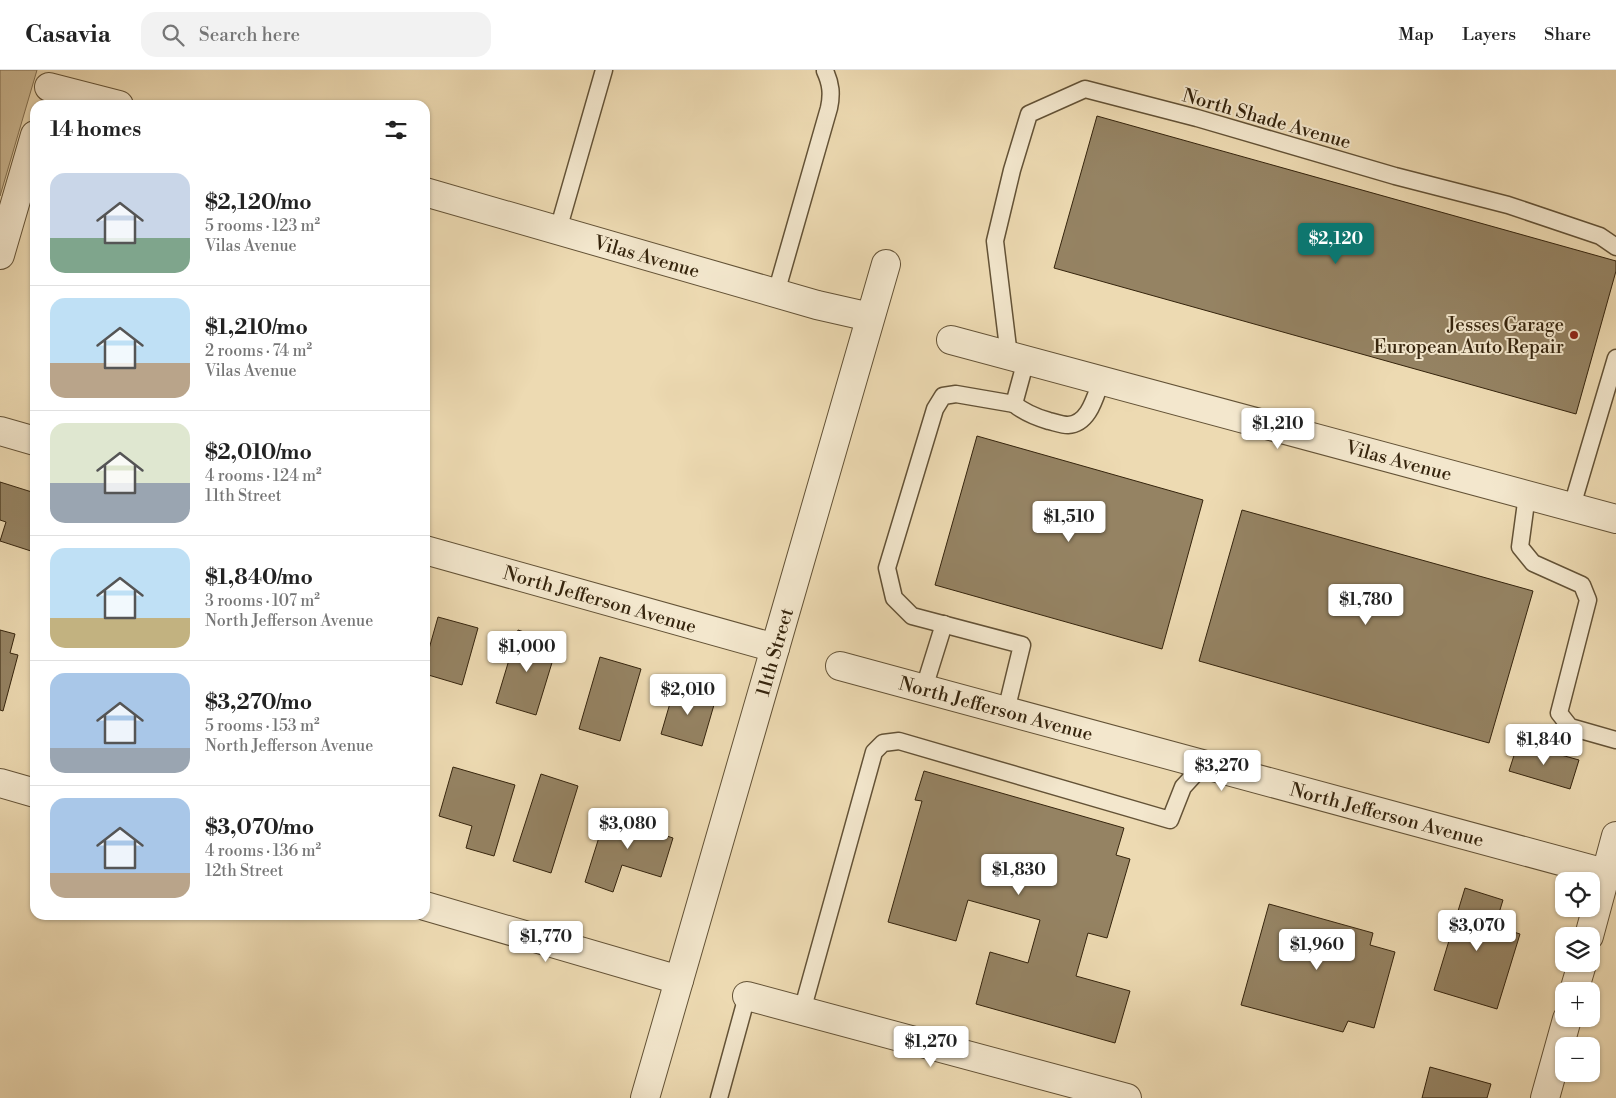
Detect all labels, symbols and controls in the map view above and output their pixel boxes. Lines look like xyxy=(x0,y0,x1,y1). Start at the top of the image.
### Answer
search box xyxy=(141,12,491,57)
text: Casavia xyxy=(25,20,111,50)
icon: search xyxy=(159,21,187,49)
text: Search here xyxy=(199,23,300,47)
text: Map xyxy=(1399,23,1434,46)
text: Layers xyxy=(1462,23,1516,46)
text: Share xyxy=(1544,23,1591,46)
street label: North Shade Avenue xyxy=(1180,83,1354,155)
icon: filters xyxy=(382,116,410,144)
text: 14 homes xyxy=(50,117,141,143)
text: $2,120/mo xyxy=(205,190,312,216)
icon: home xyxy=(90,193,150,253)
text: 5 rooms · 123 m² xyxy=(205,216,320,236)
pin: $2,120 xyxy=(1295,222,1377,265)
text: $2,120 xyxy=(1309,229,1363,249)
street label: Vilas Avenue xyxy=(590,230,702,284)
text: Vilas Avenue xyxy=(205,236,297,256)
place label: Jesses Garage European Auto Repair xyxy=(1374,313,1564,359)
text: $1,210/mo xyxy=(205,315,308,341)
icon: home xyxy=(90,318,150,378)
marker: Jesses Garage European Auto Repair xyxy=(1568,329,1580,341)
text: 2 rooms · 74 m² xyxy=(205,341,312,361)
text: Vilas Avenue xyxy=(205,361,297,381)
pin: $1,210 xyxy=(1237,408,1319,450)
text: $1,210 xyxy=(1252,414,1304,434)
street label: Vilas Avenue xyxy=(1342,435,1454,487)
text: $2,010/mo xyxy=(205,440,312,466)
icon: home xyxy=(90,443,150,503)
text: 4 rooms · 124 m² xyxy=(205,466,322,486)
text: 11th Street xyxy=(205,486,281,506)
pin: $1,510 xyxy=(1028,500,1110,543)
text: $1,510 xyxy=(1043,507,1095,527)
street label: North Jefferson Avenue xyxy=(500,561,699,639)
text: $1,840/mo xyxy=(205,565,313,591)
icon: home xyxy=(90,568,150,628)
pin: $1,780 xyxy=(1325,584,1407,626)
text: $1,780 xyxy=(1339,590,1393,610)
text: 3 rooms · 107 m² xyxy=(205,591,320,611)
street label: 11th Street xyxy=(751,605,799,699)
text: North Jefferson Avenue xyxy=(205,611,373,631)
pin: $1,000 xyxy=(486,630,568,673)
text: $1,000 xyxy=(498,637,556,657)
street label: North Jefferson Avenue xyxy=(896,672,1095,746)
pin: $2,010 xyxy=(647,674,729,716)
text: $2,010 xyxy=(661,680,715,700)
text: $3,270/mo xyxy=(205,690,312,716)
icon: home xyxy=(90,693,150,753)
text: 5 rooms · 153 m² xyxy=(205,716,320,736)
pin: $1,840 xyxy=(1503,724,1585,766)
text: $1,840 xyxy=(1516,730,1572,750)
text: North Jefferson Avenue xyxy=(205,736,373,756)
pin: $3,270 xyxy=(1181,750,1263,792)
text: $3,270 xyxy=(1195,756,1249,776)
street label: North Jefferson Avenue xyxy=(1287,778,1486,852)
pin: $3,080 xyxy=(587,808,669,850)
text: $3,080 xyxy=(599,814,657,834)
text: $3,070/mo xyxy=(205,815,314,841)
icon: home xyxy=(90,818,150,878)
text: 4 rooms · 136 m² xyxy=(205,841,321,861)
pin: $1,830 xyxy=(978,854,1060,896)
text: $1,830 xyxy=(992,860,1046,880)
text: 12th Street xyxy=(205,861,283,881)
map controls xyxy=(1555,872,1600,1082)
button: locate xyxy=(1555,872,1600,917)
pin: $3,070 xyxy=(1436,910,1518,952)
text: $3,070 xyxy=(1449,916,1505,936)
pin: $1,770 xyxy=(505,920,587,963)
text: $1,770 xyxy=(520,927,572,947)
button: layers xyxy=(1555,927,1600,972)
pin: $1,960 xyxy=(1276,928,1358,971)
text: $1,960 xyxy=(1290,935,1344,955)
button: + xyxy=(1555,982,1600,1027)
pin: $1,270 xyxy=(890,1026,972,1068)
text: $1,270 xyxy=(905,1032,957,1052)
button: − xyxy=(1555,1037,1600,1082)

